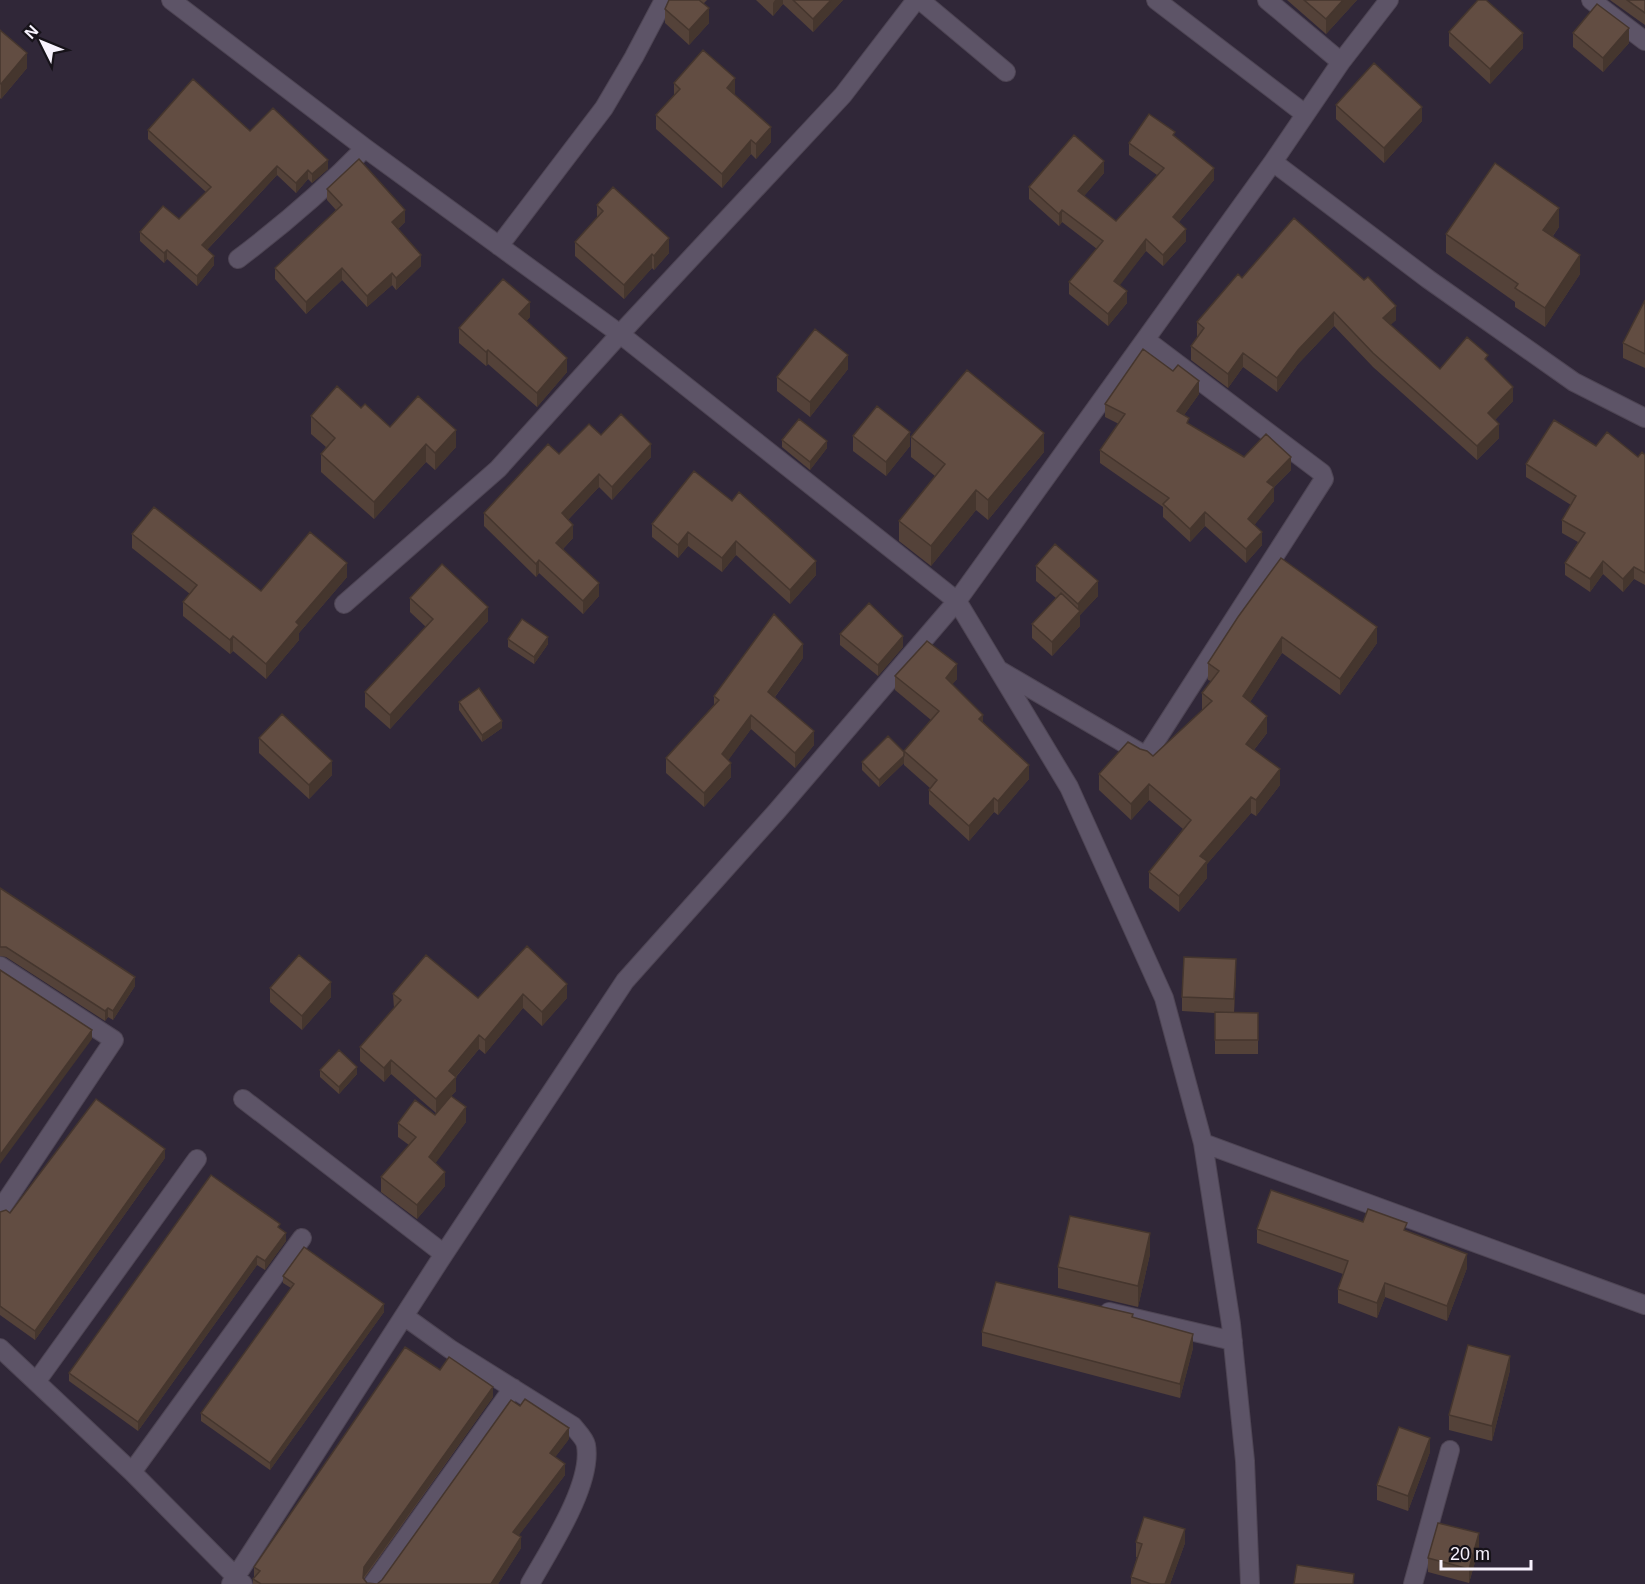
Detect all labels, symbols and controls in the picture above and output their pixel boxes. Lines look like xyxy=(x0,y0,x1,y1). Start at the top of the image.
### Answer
north arrow xyxy=(12,12,72,72)
text: N xyxy=(21,22,42,42)
scale bar xyxy=(1441,1533,1531,1571)
text: 20 m xyxy=(1450,1544,1490,1564)

